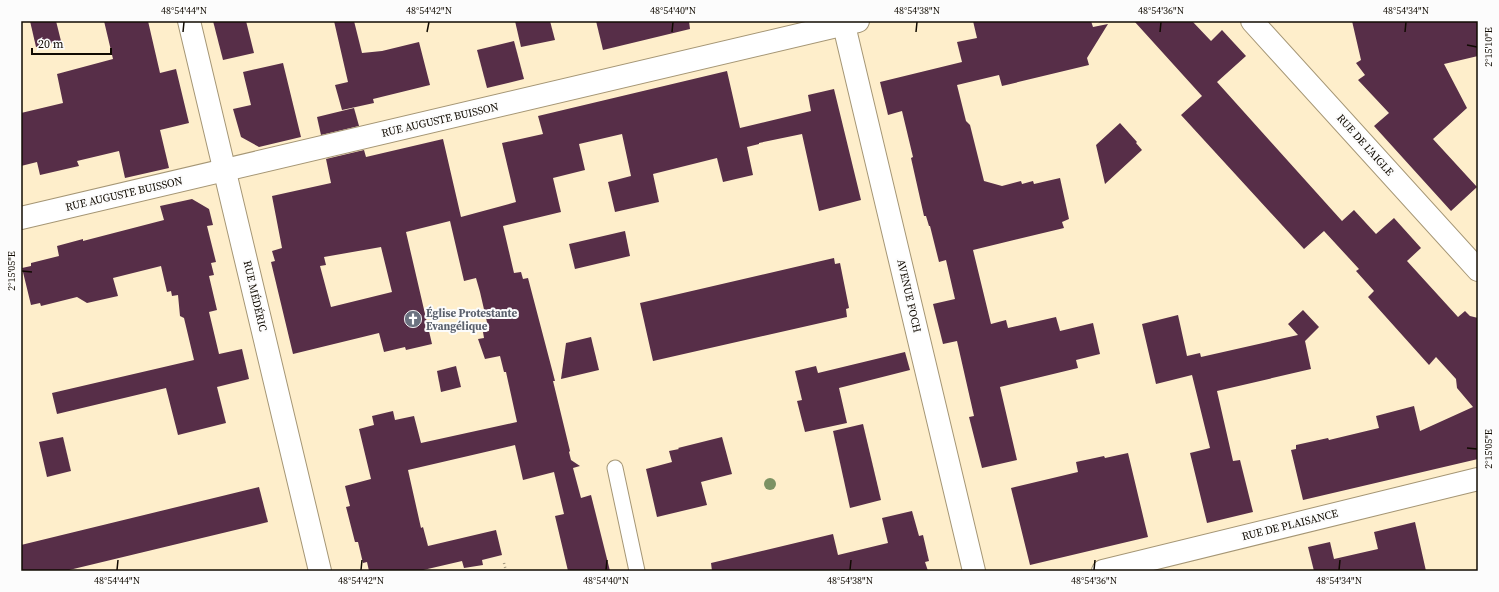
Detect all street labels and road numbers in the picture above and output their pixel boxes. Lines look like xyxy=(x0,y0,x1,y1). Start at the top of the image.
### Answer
street label: RUE AUGUSTE BUISSON xyxy=(380,99,500,141)
street label: RUE DE L'AIGLE xyxy=(1333,111,1397,179)
street label: RUE AUGUSTE BUISSON xyxy=(64,173,184,215)
street label: AVENUE FOCH xyxy=(893,258,925,334)
street label: RUE MÉDÉRIC xyxy=(240,259,270,333)
street label: RUE DE PLAISANCE xyxy=(1240,506,1340,544)

